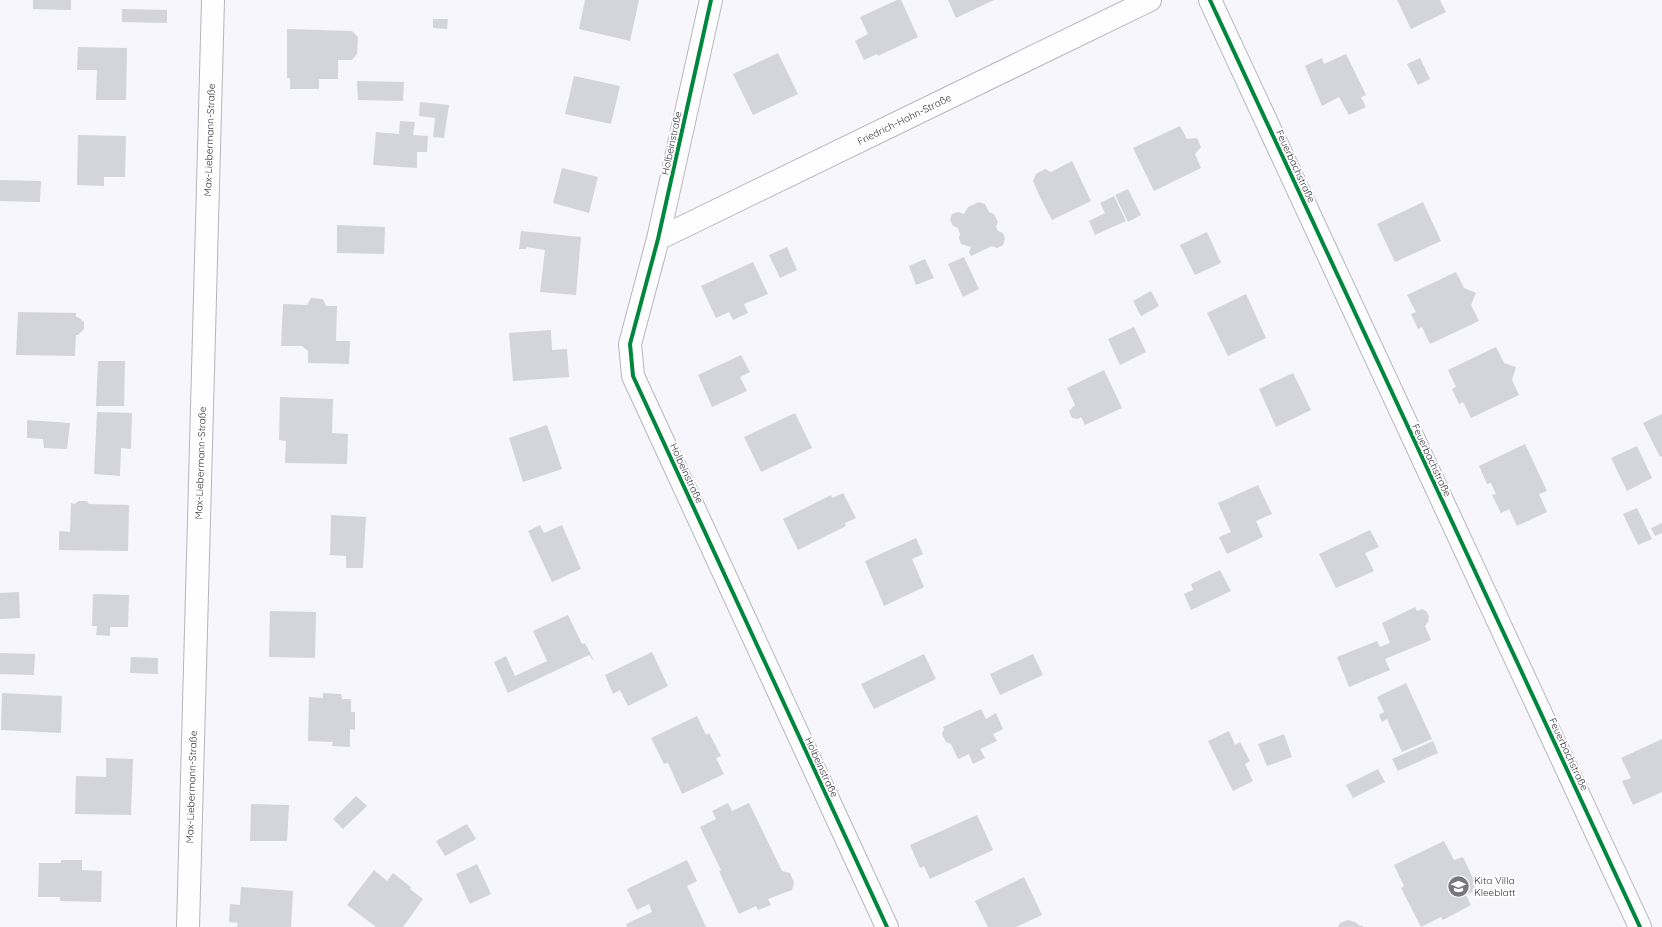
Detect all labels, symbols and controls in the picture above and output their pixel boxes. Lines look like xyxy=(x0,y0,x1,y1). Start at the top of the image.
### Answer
street label: Max-Liebermann-Straße xyxy=(201,83,218,197)
street label: Friedrich-Hahn-Straße xyxy=(855,91,954,148)
street label: Holbeinstraße xyxy=(658,110,685,176)
street label: Feuerbachstraße xyxy=(1273,128,1318,205)
street label: Max-Liebermann-Straße xyxy=(192,406,209,520)
street label: Feuerbachstraße xyxy=(1409,422,1454,499)
street label: Holbeinstraße xyxy=(667,441,706,506)
street label: Feuerbachstraße xyxy=(1546,716,1591,793)
street label: Max-Liebermann-Straße xyxy=(183,730,200,844)
street label: Holbeinstraße xyxy=(802,735,841,800)
school or university icon: Kita Villa Kleeblatt xyxy=(1445,873,1471,899)
place label: Kita Villa Kleeblatt xyxy=(1474,874,1516,899)

